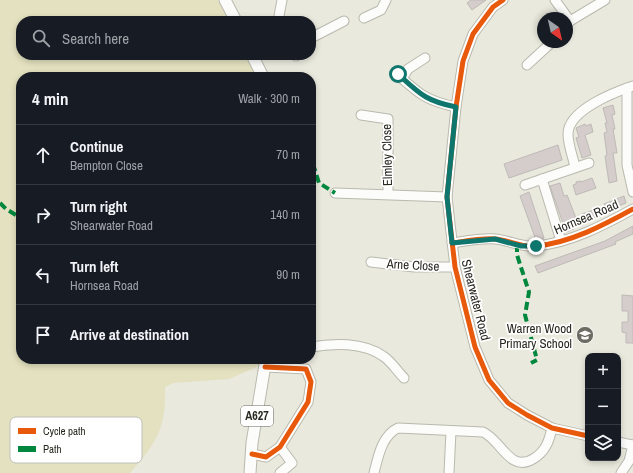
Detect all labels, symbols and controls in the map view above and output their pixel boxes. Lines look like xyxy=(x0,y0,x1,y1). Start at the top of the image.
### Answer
north arrow xyxy=(537,12,573,48)
search box xyxy=(16,16,316,60)
icon: search xyxy=(30,27,52,49)
text: Search here xyxy=(62,28,129,49)
route start xyxy=(389,65,407,83)
text: 4 min xyxy=(32,87,68,110)
text: Walk · 300 m xyxy=(238,90,300,107)
street label: Elmley Close xyxy=(378,124,396,186)
text: Continue xyxy=(70,136,123,157)
icon: ahead xyxy=(32,144,54,166)
text: 70 m xyxy=(276,146,300,163)
text: Bempton Close xyxy=(70,157,143,174)
text: Turn right xyxy=(70,196,127,217)
street label: Hornsea Road xyxy=(551,196,621,238)
icon: right xyxy=(32,204,54,226)
text: 140 m xyxy=(270,206,300,223)
text: Shearwater Road xyxy=(70,217,153,234)
route end xyxy=(527,237,545,255)
street label: Arne Close xyxy=(385,255,440,275)
text: Turn left xyxy=(70,256,118,277)
street label: Shearwater Road xyxy=(458,258,494,342)
icon: left xyxy=(32,264,54,286)
text: 90 m xyxy=(276,266,300,283)
text: Hornsea Road xyxy=(70,277,139,294)
place label: Warren Wood Primary School xyxy=(499,320,572,352)
icon: arrive xyxy=(32,324,54,346)
text: Arrive at destination xyxy=(70,324,189,345)
school or university icon: Warren Wood Primary School xyxy=(575,325,595,345)
map controls xyxy=(585,353,621,461)
button: + xyxy=(585,353,621,389)
button: − xyxy=(585,389,621,425)
road number: A627 xyxy=(241,406,273,426)
legend xyxy=(10,417,142,463)
text: Cycle path xyxy=(43,424,86,438)
button: layers xyxy=(585,425,621,461)
text: Path xyxy=(43,442,62,456)

